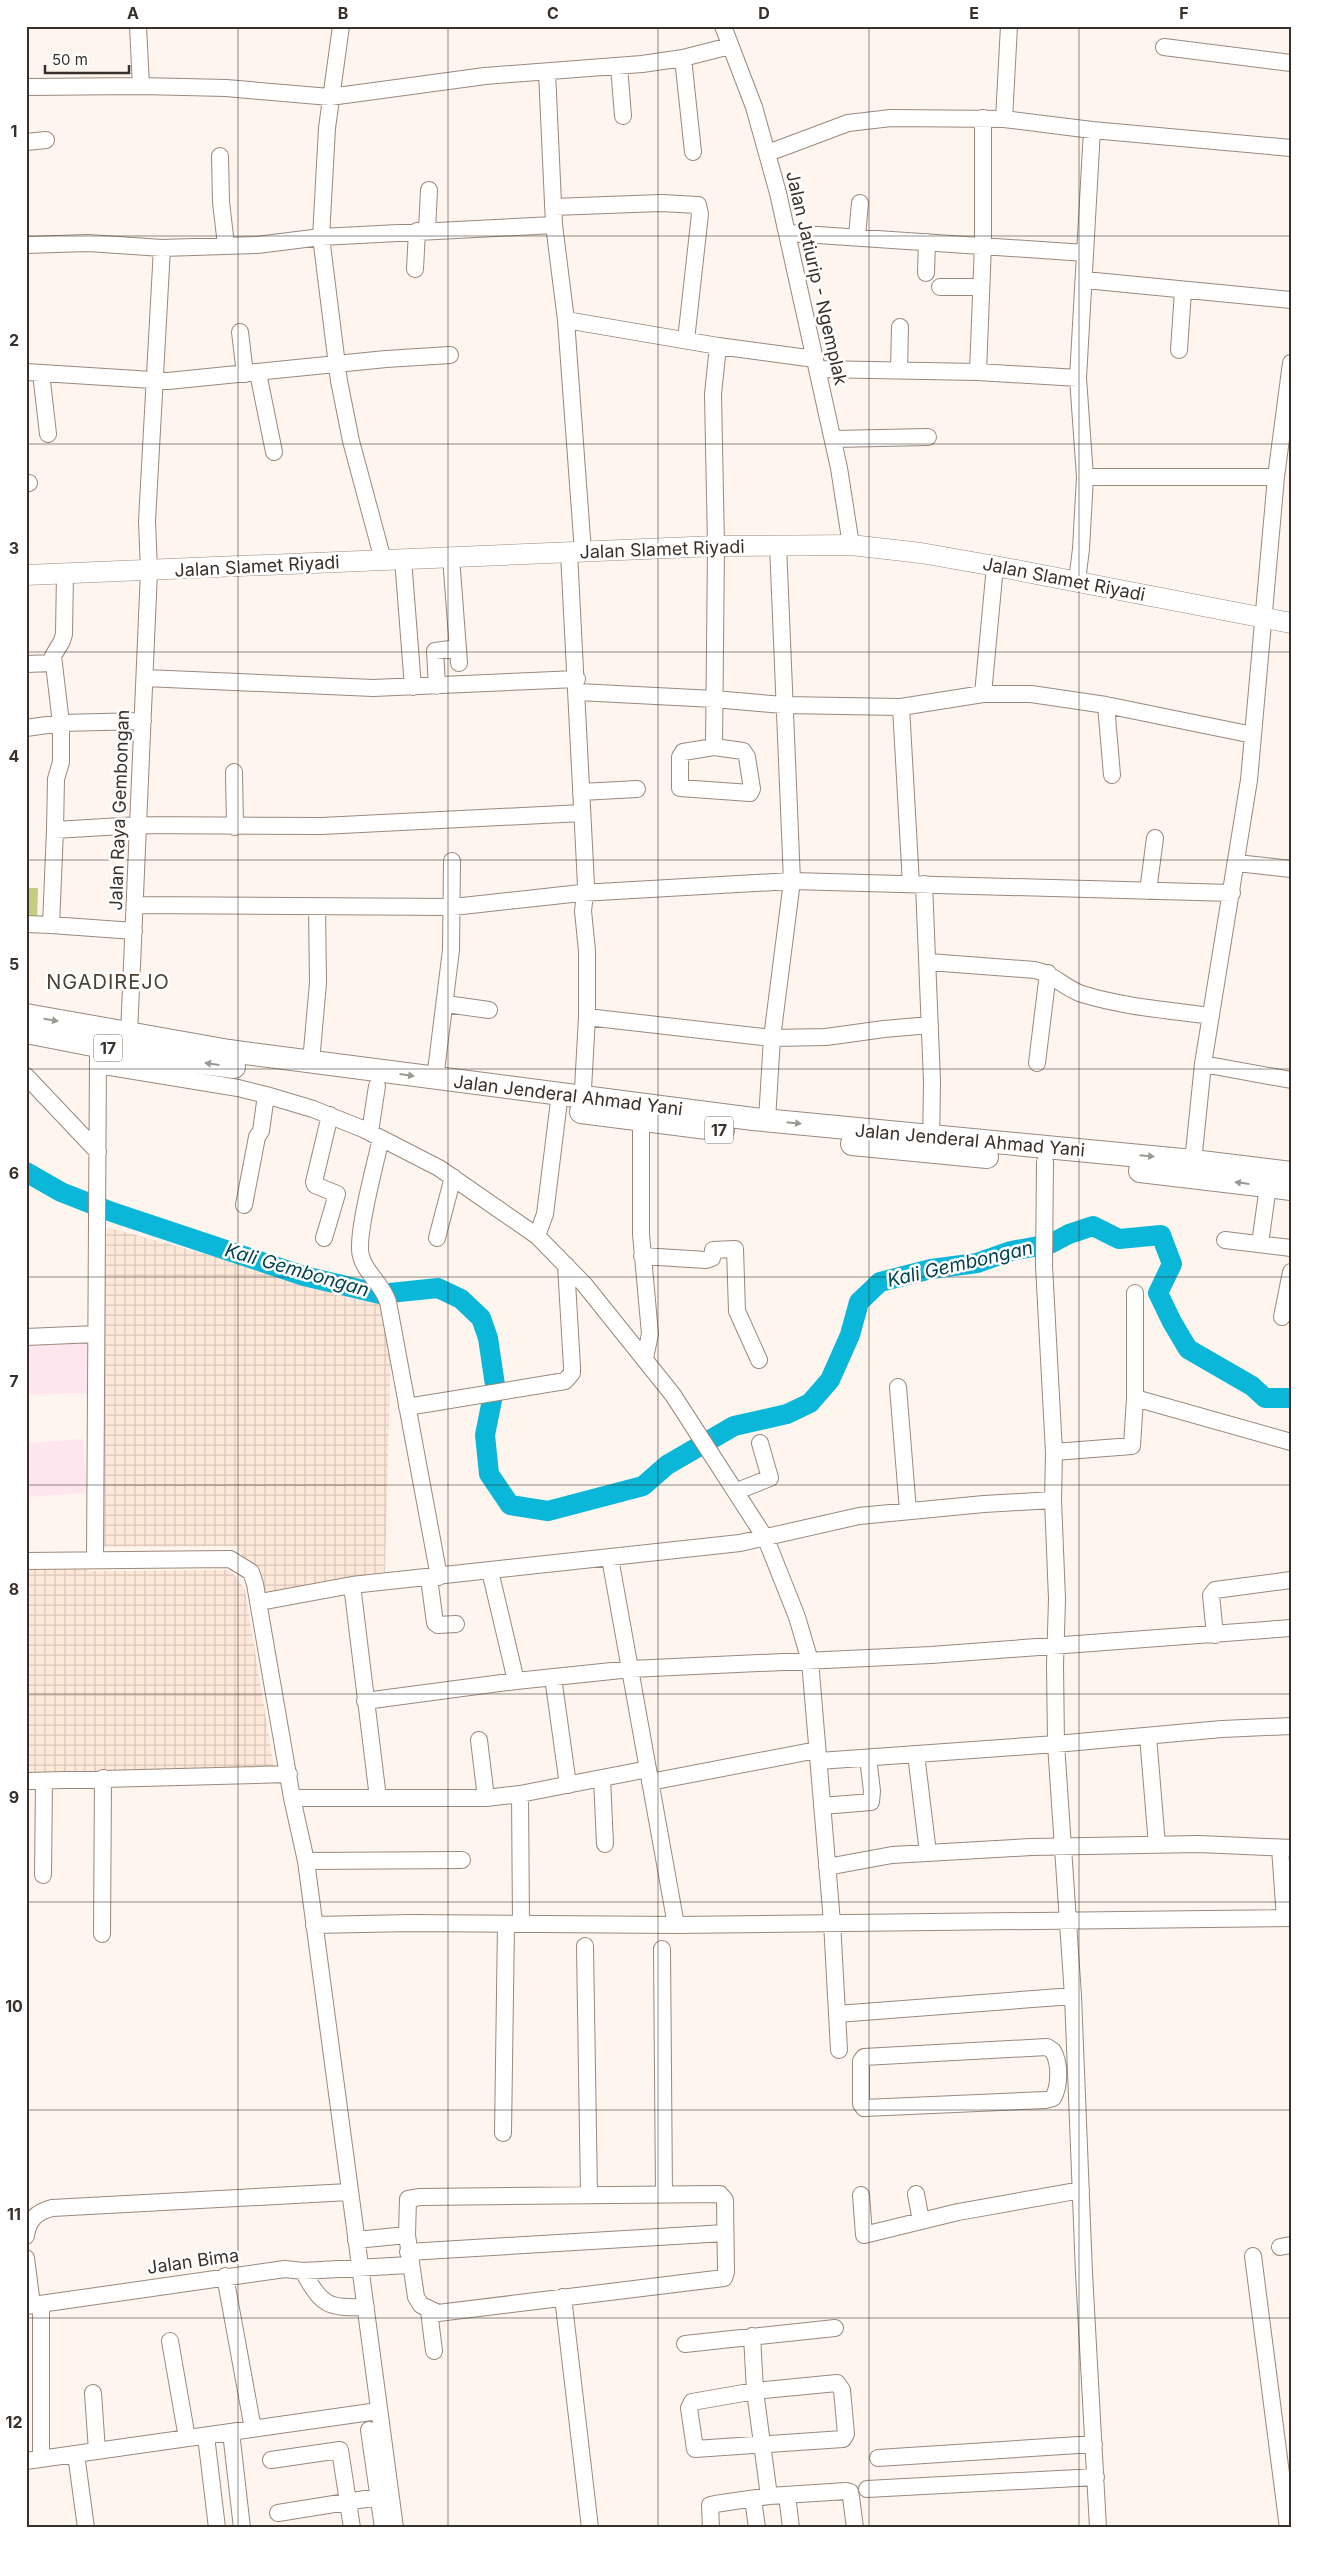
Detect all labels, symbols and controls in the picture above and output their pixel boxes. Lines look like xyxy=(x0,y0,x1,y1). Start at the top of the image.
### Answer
text: A xyxy=(127,3,139,23)
text: B xyxy=(338,3,348,23)
text: C xyxy=(547,3,559,23)
text: D xyxy=(758,3,770,23)
text: E xyxy=(969,3,979,23)
text: F xyxy=(1179,3,1189,23)
scale bar xyxy=(45,42,129,74)
text: 50 m xyxy=(52,50,88,69)
text: 1 xyxy=(11,121,17,141)
street label: Jalan Jatiurip - Ngemplak xyxy=(782,169,852,387)
text: 2 xyxy=(9,330,19,350)
street label: Jalan Slamet Riyadi xyxy=(579,536,745,562)
text: 3 xyxy=(9,538,19,558)
street label: Jalan Slamet Riyadi xyxy=(174,551,340,581)
street label: Jalan Slamet Riyadi xyxy=(981,553,1147,605)
street label: Jalan Raya Gembongan xyxy=(105,709,133,911)
text: 4 xyxy=(9,746,20,766)
text: 5 xyxy=(9,954,19,974)
district label: NGADIREJO xyxy=(46,970,170,994)
one-way arrow xyxy=(44,1016,60,1024)
road number: 17 xyxy=(94,1034,122,1062)
one-way arrow xyxy=(204,1060,220,1068)
one-way arrow xyxy=(399,1071,415,1079)
street label: Jalan Jenderal Ahmad Yani xyxy=(452,1071,684,1119)
road number: 17 xyxy=(705,1116,733,1144)
one-way arrow xyxy=(786,1119,802,1127)
street label: Jalan Jenderal Ahmad Yani xyxy=(854,1119,1086,1161)
one-way arrow xyxy=(1139,1153,1155,1161)
text: 6 xyxy=(9,1163,19,1183)
one-way arrow xyxy=(1234,1179,1250,1187)
water label: Kali Gembongan xyxy=(885,1236,1035,1292)
water label: Kali Gembongan xyxy=(222,1238,372,1302)
text: 7 xyxy=(9,1371,19,1391)
text: 8 xyxy=(9,1579,19,1599)
text: 9 xyxy=(9,1787,19,1807)
text: 10 xyxy=(5,1996,23,2016)
text: 11 xyxy=(7,2204,21,2224)
street label: Jalan Bima xyxy=(146,2244,240,2278)
text: 12 xyxy=(6,2412,22,2432)

